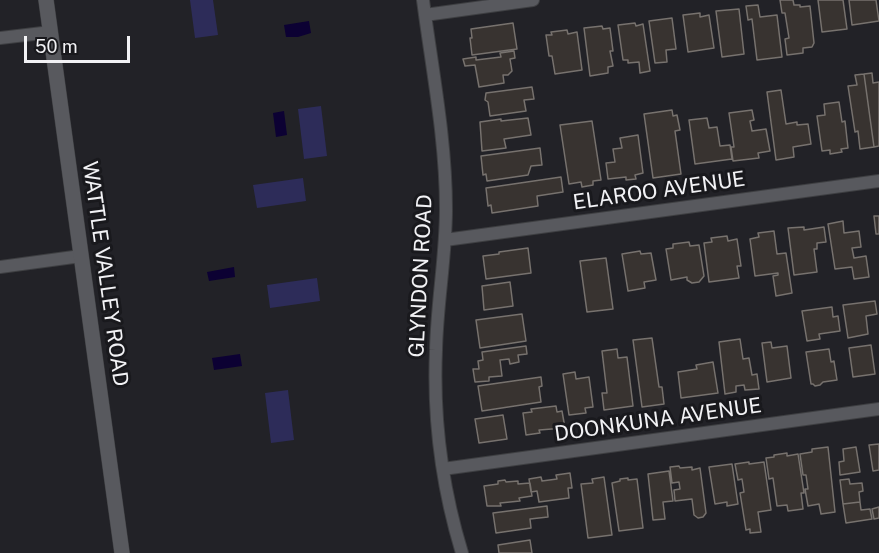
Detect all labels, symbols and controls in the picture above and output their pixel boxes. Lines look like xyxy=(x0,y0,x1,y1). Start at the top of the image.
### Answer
scale bar xyxy=(27,24,134,62)
text: 50 m xyxy=(35,36,78,57)
street label: WATTLE VALLEY ROAD xyxy=(77,160,133,388)
street label: ELAROO AVENUE xyxy=(571,166,747,216)
street label: GLYNDON ROAD xyxy=(404,194,438,358)
street label: DOONKUNA AVENUE xyxy=(553,393,763,447)

